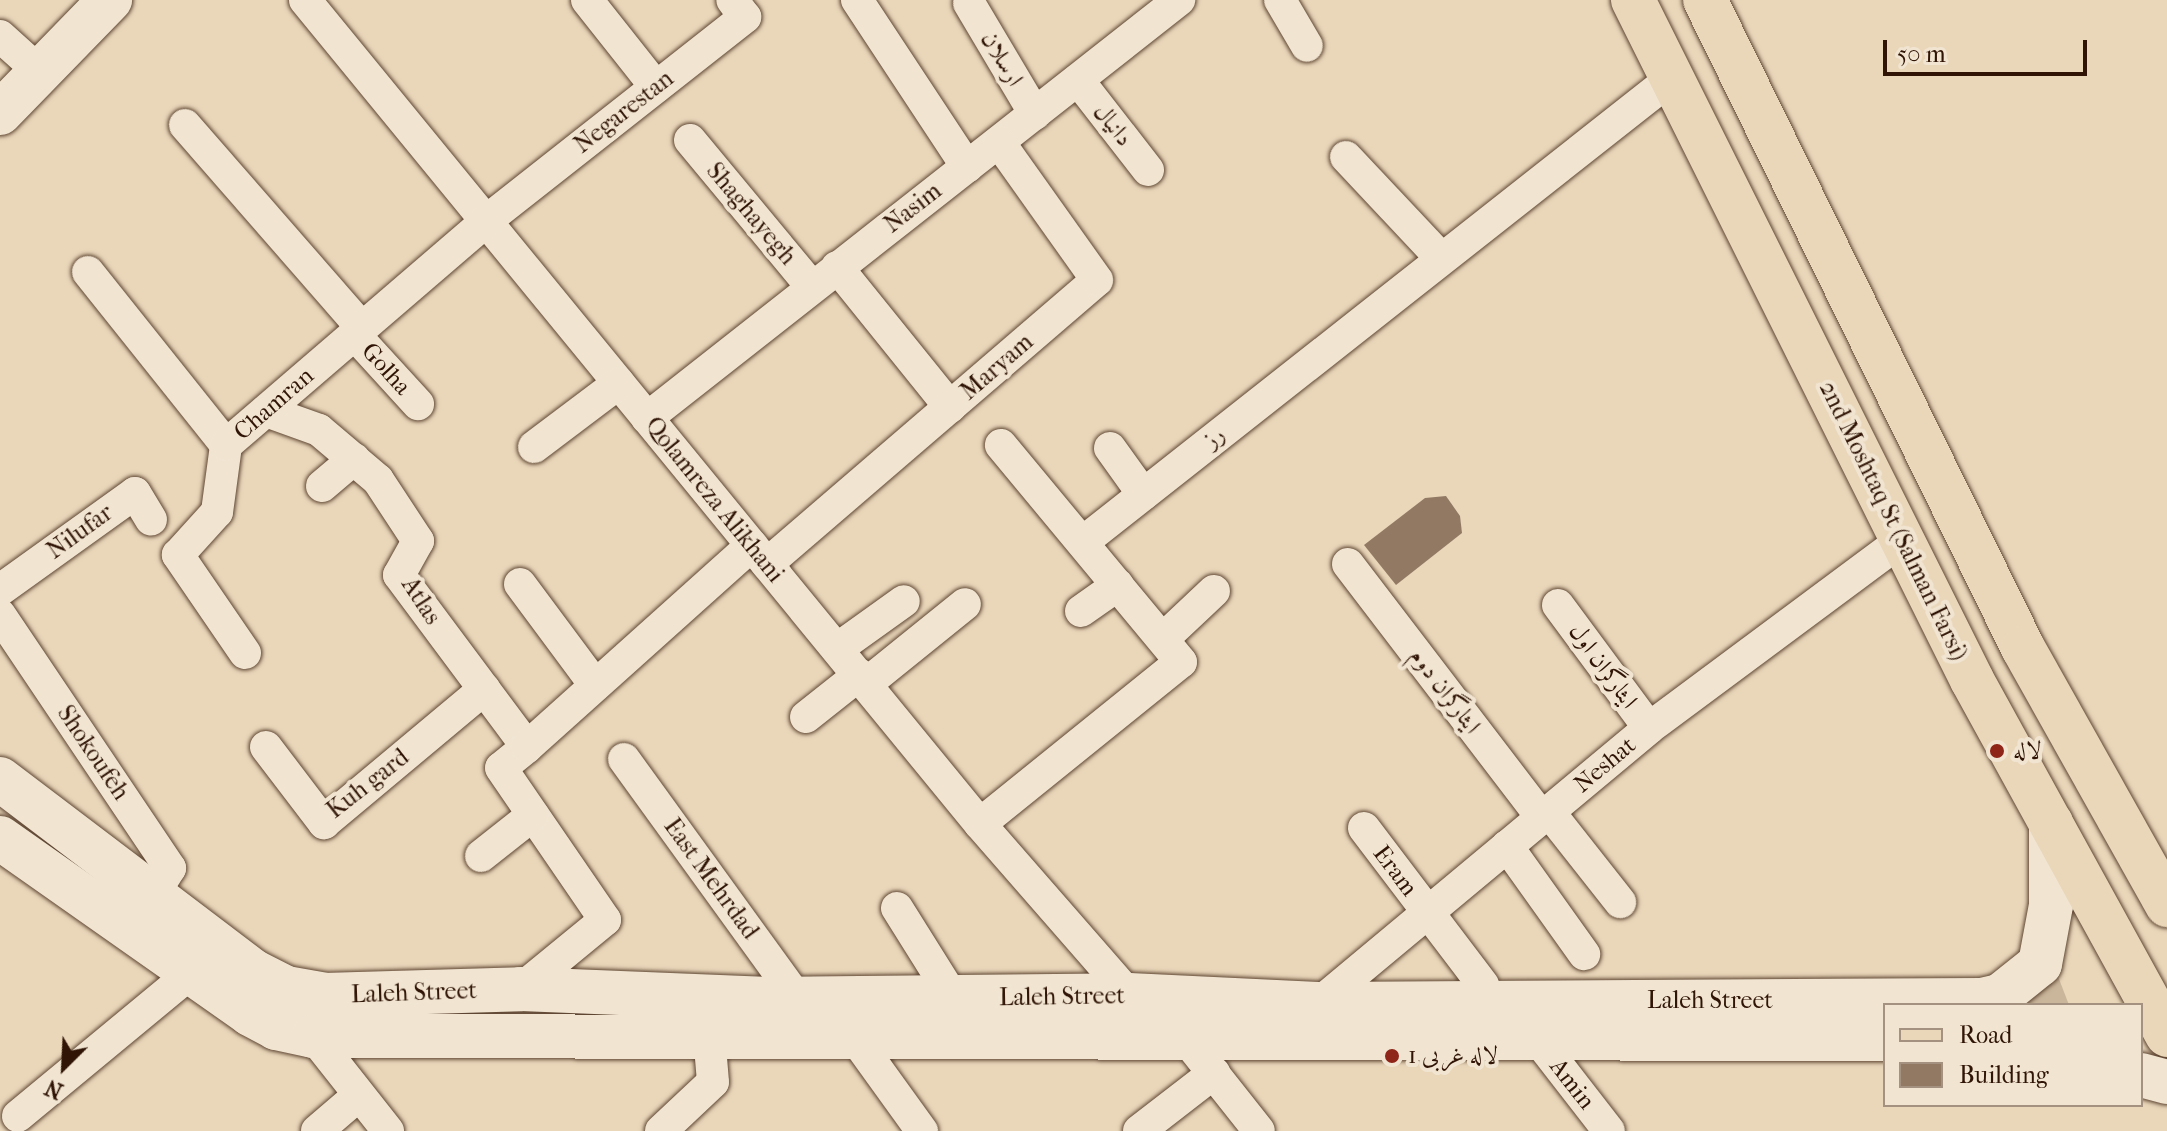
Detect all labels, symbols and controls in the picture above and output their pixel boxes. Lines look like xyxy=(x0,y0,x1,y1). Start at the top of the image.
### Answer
scale bar xyxy=(1887,24,2091,74)
street label: ارسلان xyxy=(975,26,1029,92)
text: 50 m xyxy=(1897,40,1946,68)
street label: Negarestan xyxy=(569,64,679,160)
street label: دانیال xyxy=(1087,98,1139,152)
street label: Shaghayegh xyxy=(700,157,802,271)
street label: Nasim xyxy=(879,177,947,239)
street label: Maryam xyxy=(955,328,1039,406)
street label: Golha xyxy=(355,337,417,401)
street label: Chamran xyxy=(228,362,320,446)
street label: 2nd Moshtaq St (Salman Farsi) xyxy=(1813,377,1973,665)
street label: Qolamreza Alikhani xyxy=(639,412,789,588)
street label: رز xyxy=(1197,420,1231,454)
street label: Nilufar xyxy=(41,499,119,565)
street label: Atlas xyxy=(395,572,447,630)
street label: ایثارگران اول xyxy=(1563,618,1643,714)
street label: ایثارگران دوم xyxy=(1403,642,1487,740)
street label: Shokoufeh xyxy=(51,700,135,806)
street label: Neshat xyxy=(1568,731,1642,799)
place label: لاله xyxy=(2013,737,2041,765)
marker: لاله xyxy=(1988,742,2006,760)
street label: Kuh gard xyxy=(321,743,415,825)
street label: East Mehrdad xyxy=(658,813,764,945)
street label: Eram xyxy=(1367,840,1423,902)
street label: Laleh Street xyxy=(351,976,477,1010)
street label: Laleh Street xyxy=(999,982,1125,1012)
street label: Laleh Street xyxy=(1647,987,1773,1015)
legend xyxy=(1883,1003,2143,1107)
text: Road xyxy=(1959,1021,2012,1049)
north arrow xyxy=(24,1027,104,1107)
place label: لاله غربی 1 xyxy=(1408,1042,1498,1070)
marker: لاله غربی 1 xyxy=(1383,1047,1401,1065)
street label: Amin xyxy=(1543,1053,1601,1115)
text: Building xyxy=(1959,1061,2049,1089)
text: N xyxy=(41,1074,67,1104)

